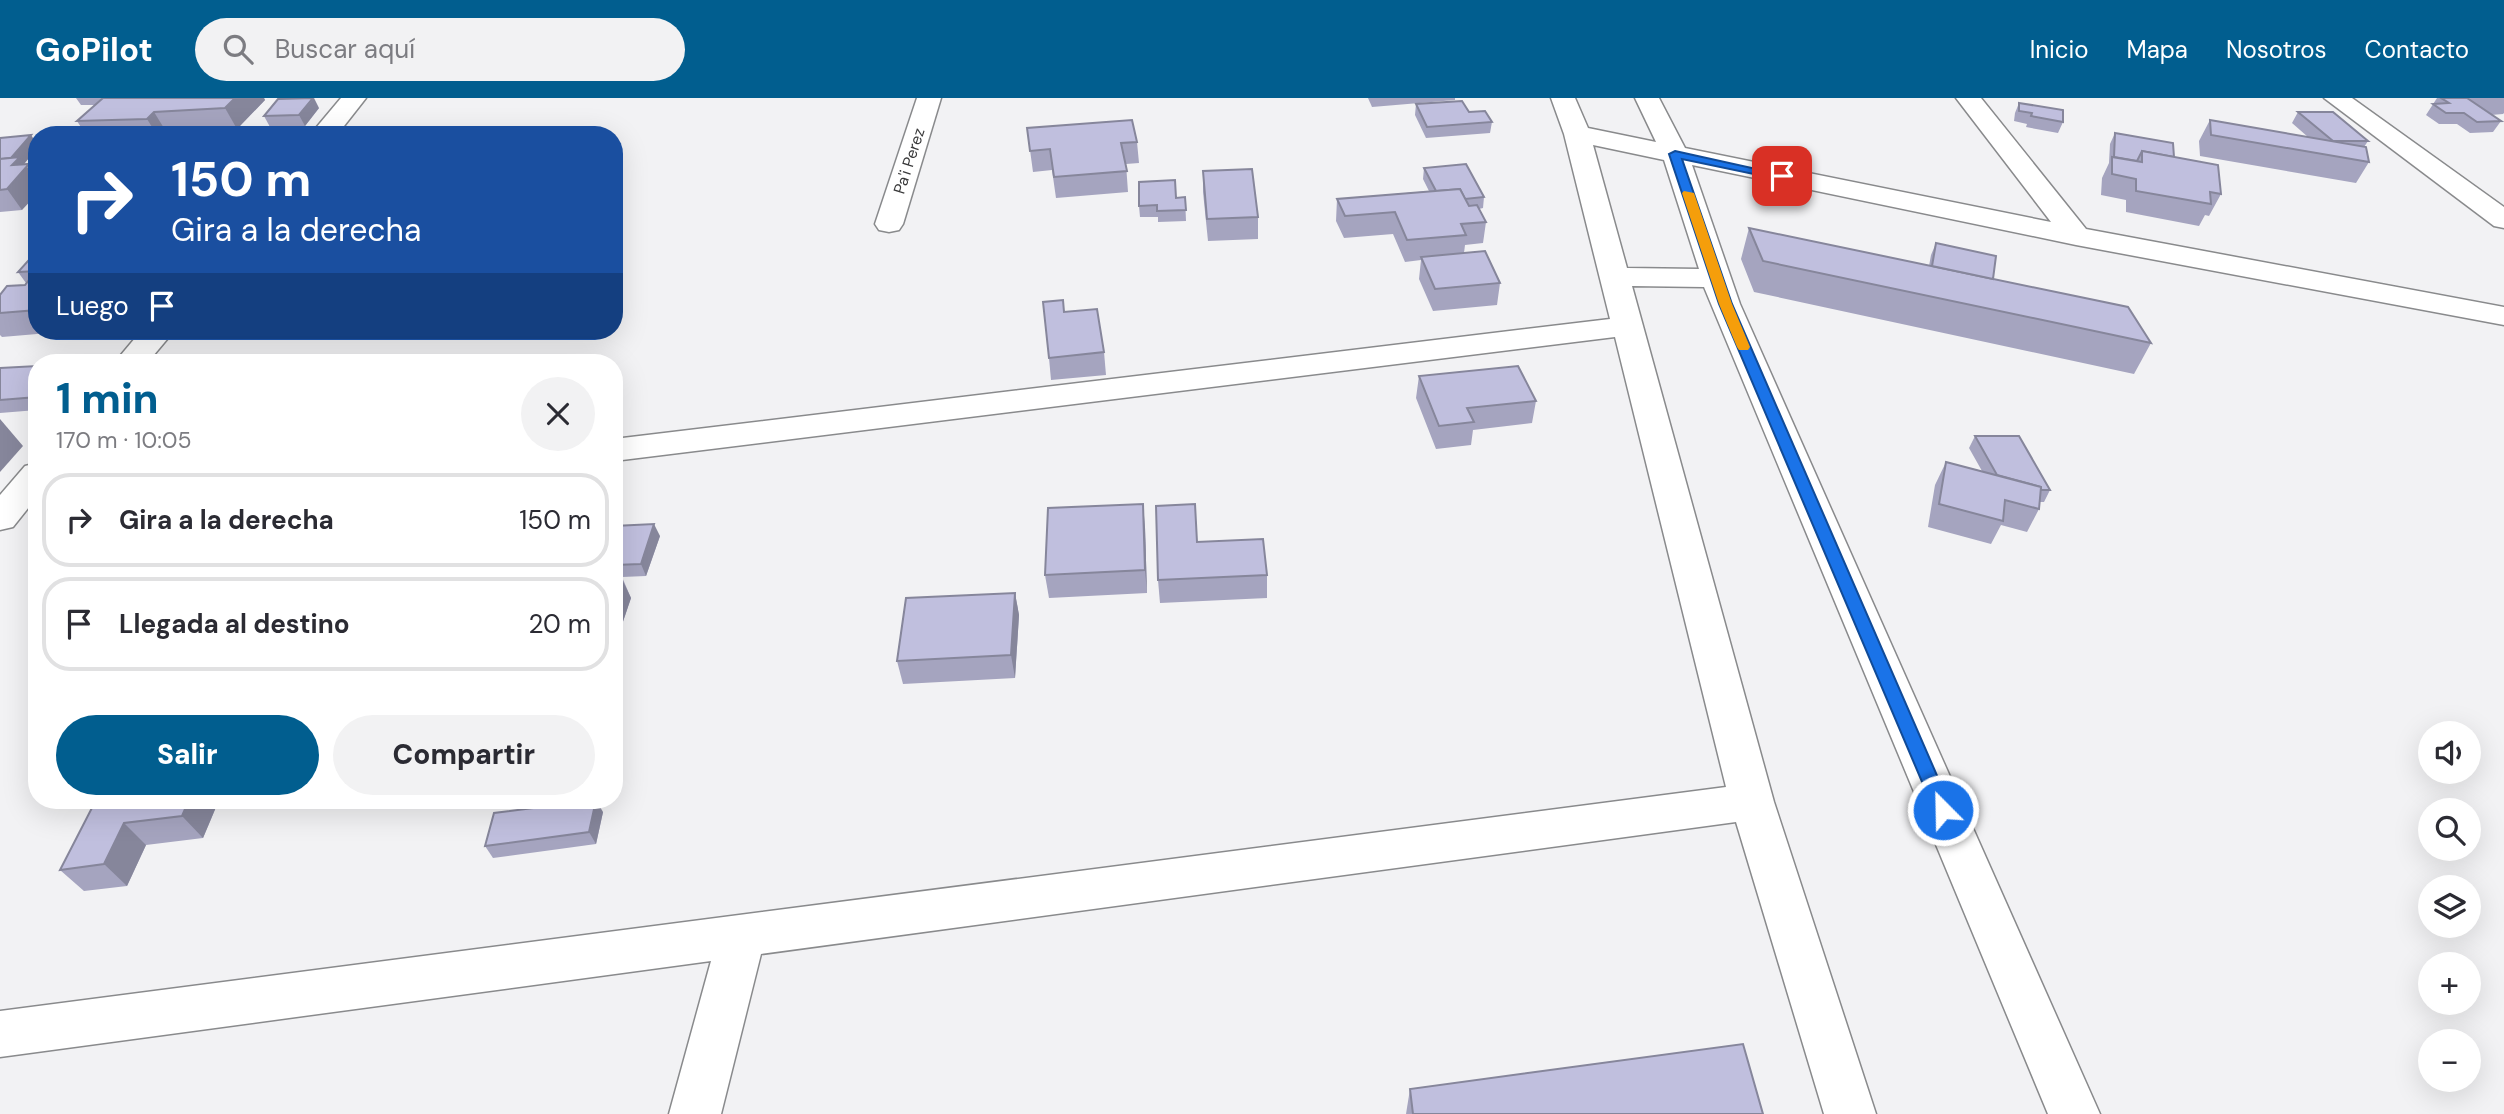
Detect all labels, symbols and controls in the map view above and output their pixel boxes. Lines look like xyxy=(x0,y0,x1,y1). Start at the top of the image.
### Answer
search box xyxy=(195,18,685,81)
text: GoPilot xyxy=(35,28,153,71)
icon: search xyxy=(219,30,257,68)
text: Buscar aquí xyxy=(275,32,415,66)
text: Inicio xyxy=(2030,34,2089,65)
text: Mapa xyxy=(2127,34,2188,65)
text: Nosotros xyxy=(2226,34,2327,65)
text: Contacto xyxy=(2365,34,2469,65)
street label: Pa'i Perez xyxy=(888,125,930,197)
pin xyxy=(1752,146,1812,206)
text: 150 m xyxy=(171,147,311,211)
icon: right xyxy=(56,154,147,245)
icon: arrive xyxy=(1763,157,1801,195)
text: Gira a la derecha xyxy=(171,209,421,251)
icon: arrive xyxy=(143,287,181,325)
text: Luego xyxy=(56,289,129,323)
text: 1 min xyxy=(56,371,159,426)
button: close xyxy=(521,377,595,451)
text: 170 m · 10:05 xyxy=(56,425,192,455)
icon: right xyxy=(60,501,98,539)
text: Gira a la derecha xyxy=(119,503,334,537)
text: 150 m xyxy=(519,503,591,537)
icon: arrive xyxy=(60,605,98,643)
text: Llegada al destino xyxy=(119,607,350,641)
text: 20 m xyxy=(528,607,591,641)
button: Salir xyxy=(56,715,319,795)
button: Compartir xyxy=(333,715,595,795)
map controls xyxy=(2418,721,2481,1092)
button: sound xyxy=(2418,721,2481,784)
position arrow xyxy=(1906,773,1980,847)
button: search xyxy=(2418,798,2481,861)
button: layers xyxy=(2418,875,2481,938)
button: + xyxy=(2418,952,2481,1015)
button: − xyxy=(2418,1029,2481,1092)

